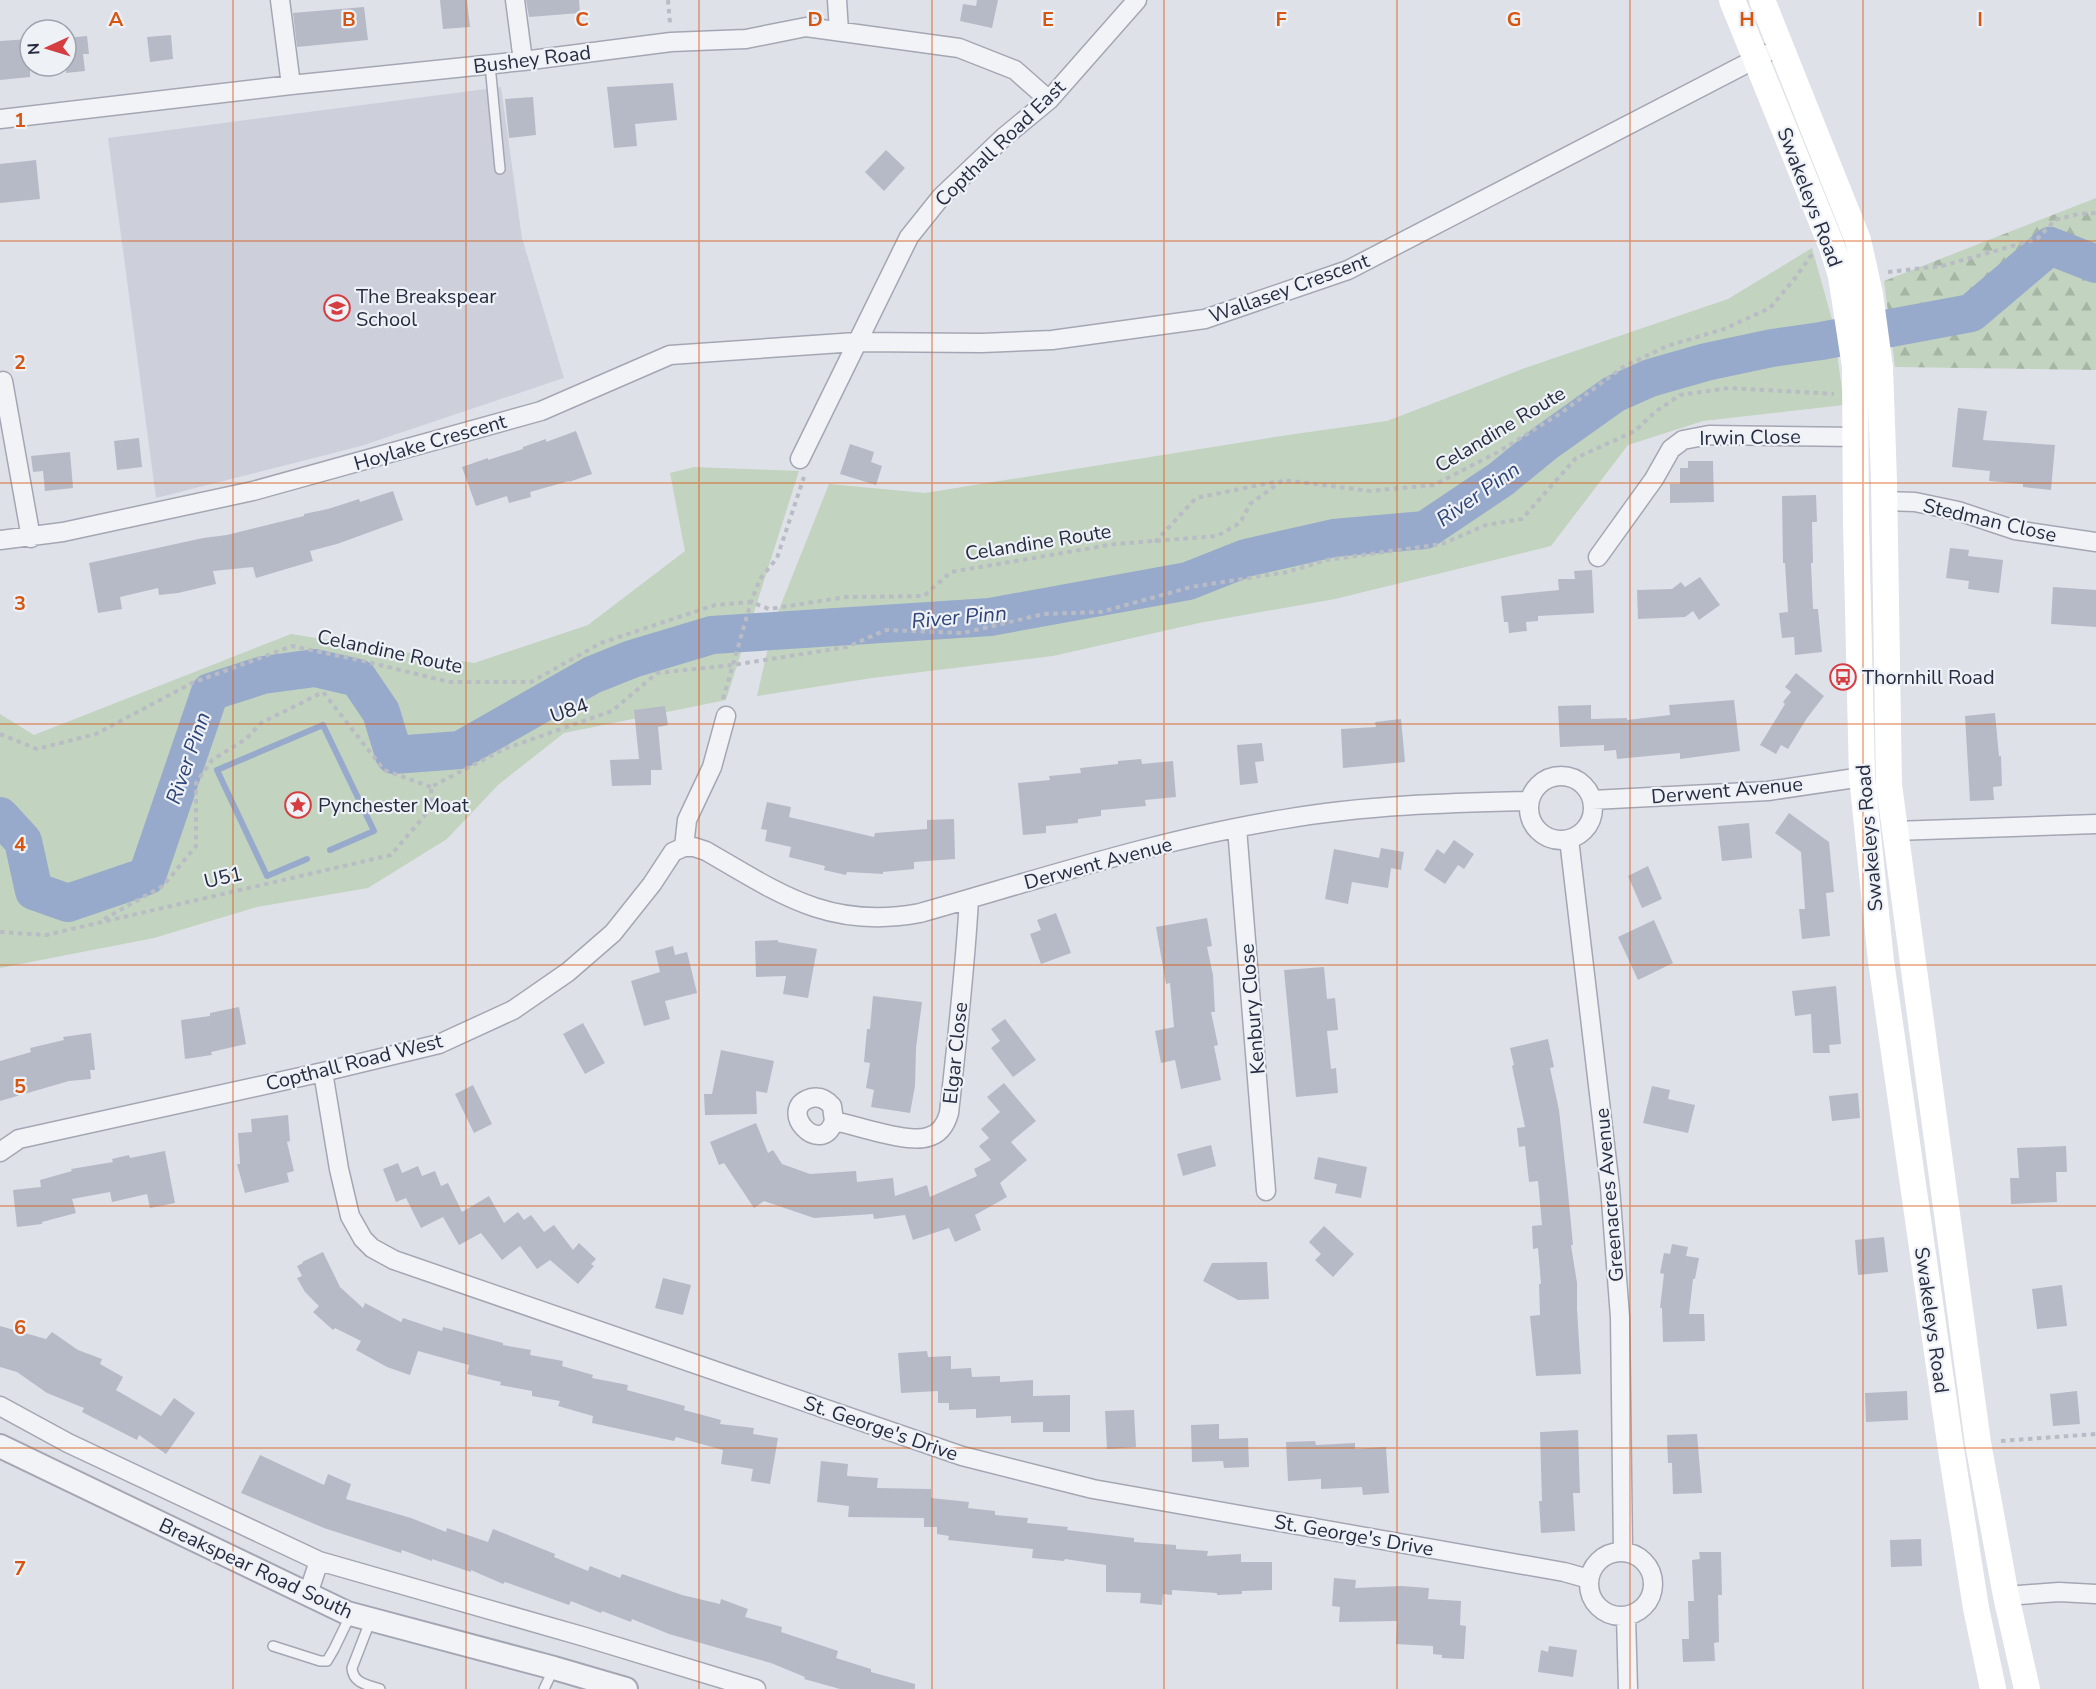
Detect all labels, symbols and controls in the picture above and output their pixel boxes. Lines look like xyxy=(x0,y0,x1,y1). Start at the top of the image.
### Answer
text: A xyxy=(109,6,124,33)
text: B xyxy=(342,6,356,33)
text: C xyxy=(575,6,589,33)
text: D xyxy=(807,6,823,33)
text: E xyxy=(1042,6,1054,33)
text: F xyxy=(1275,6,1287,33)
text: G xyxy=(1507,6,1521,33)
text: H xyxy=(1739,6,1755,33)
text: I xyxy=(1977,6,1983,33)
north arrow xyxy=(18,18,78,78)
street label: Bushey Road xyxy=(472,39,592,80)
text: N xyxy=(23,42,45,56)
street label: Copthall Road East xyxy=(929,73,1072,213)
text: 1 xyxy=(14,107,26,134)
street label: Swakeleys Road xyxy=(1771,123,1849,271)
street label: Wallasey Crescent xyxy=(1205,247,1374,330)
place label: The Breakspear School xyxy=(356,283,496,333)
school or university icon: The Breakspear School xyxy=(322,293,352,323)
text: 2 xyxy=(14,349,26,376)
street label: Celandine Route xyxy=(1430,380,1571,479)
street label: Hoylake Crescent xyxy=(351,408,510,477)
street label: Irwin Close xyxy=(1699,423,1801,452)
water label: River Pinn xyxy=(1431,455,1525,533)
street label: Stedman Close xyxy=(1920,492,2059,549)
street label: Celandine Route xyxy=(963,518,1113,567)
text: 3 xyxy=(14,590,26,617)
water label: River Pinn xyxy=(910,599,1008,635)
street label: Celandine Route xyxy=(315,623,465,680)
bus stop icon: Thornhill Road xyxy=(1828,662,1858,692)
place label: Thornhill Road xyxy=(1862,664,1995,691)
street label: U84 xyxy=(547,691,592,730)
water label: River Pinn xyxy=(159,708,217,808)
street label: Swakeleys Road xyxy=(1850,763,1889,913)
street label: Derwent Avenue xyxy=(1650,770,1804,811)
place icon: Pynchester Moat xyxy=(283,790,313,820)
place label: Pynchester Moat xyxy=(318,792,470,819)
text: 4 xyxy=(14,831,26,858)
street label: Derwent Avenue xyxy=(1021,831,1175,896)
street label: U51 xyxy=(201,860,245,895)
street label: Kenbury Close xyxy=(1233,943,1272,1075)
street label: Elgar Close xyxy=(937,1001,974,1106)
street label: Copthall Road West xyxy=(263,1027,446,1097)
text: 5 xyxy=(14,1073,26,1100)
street label: Greenacres Avenue xyxy=(1588,1107,1631,1283)
street label: Swakeleys Road xyxy=(1908,1245,1955,1395)
text: 6 xyxy=(14,1314,26,1341)
street label: St. George's Drive xyxy=(800,1389,962,1468)
street label: St. George's Drive xyxy=(1272,1508,1436,1563)
street label: Breakspear Road South xyxy=(154,1512,357,1625)
text: 7 xyxy=(14,1555,26,1582)

